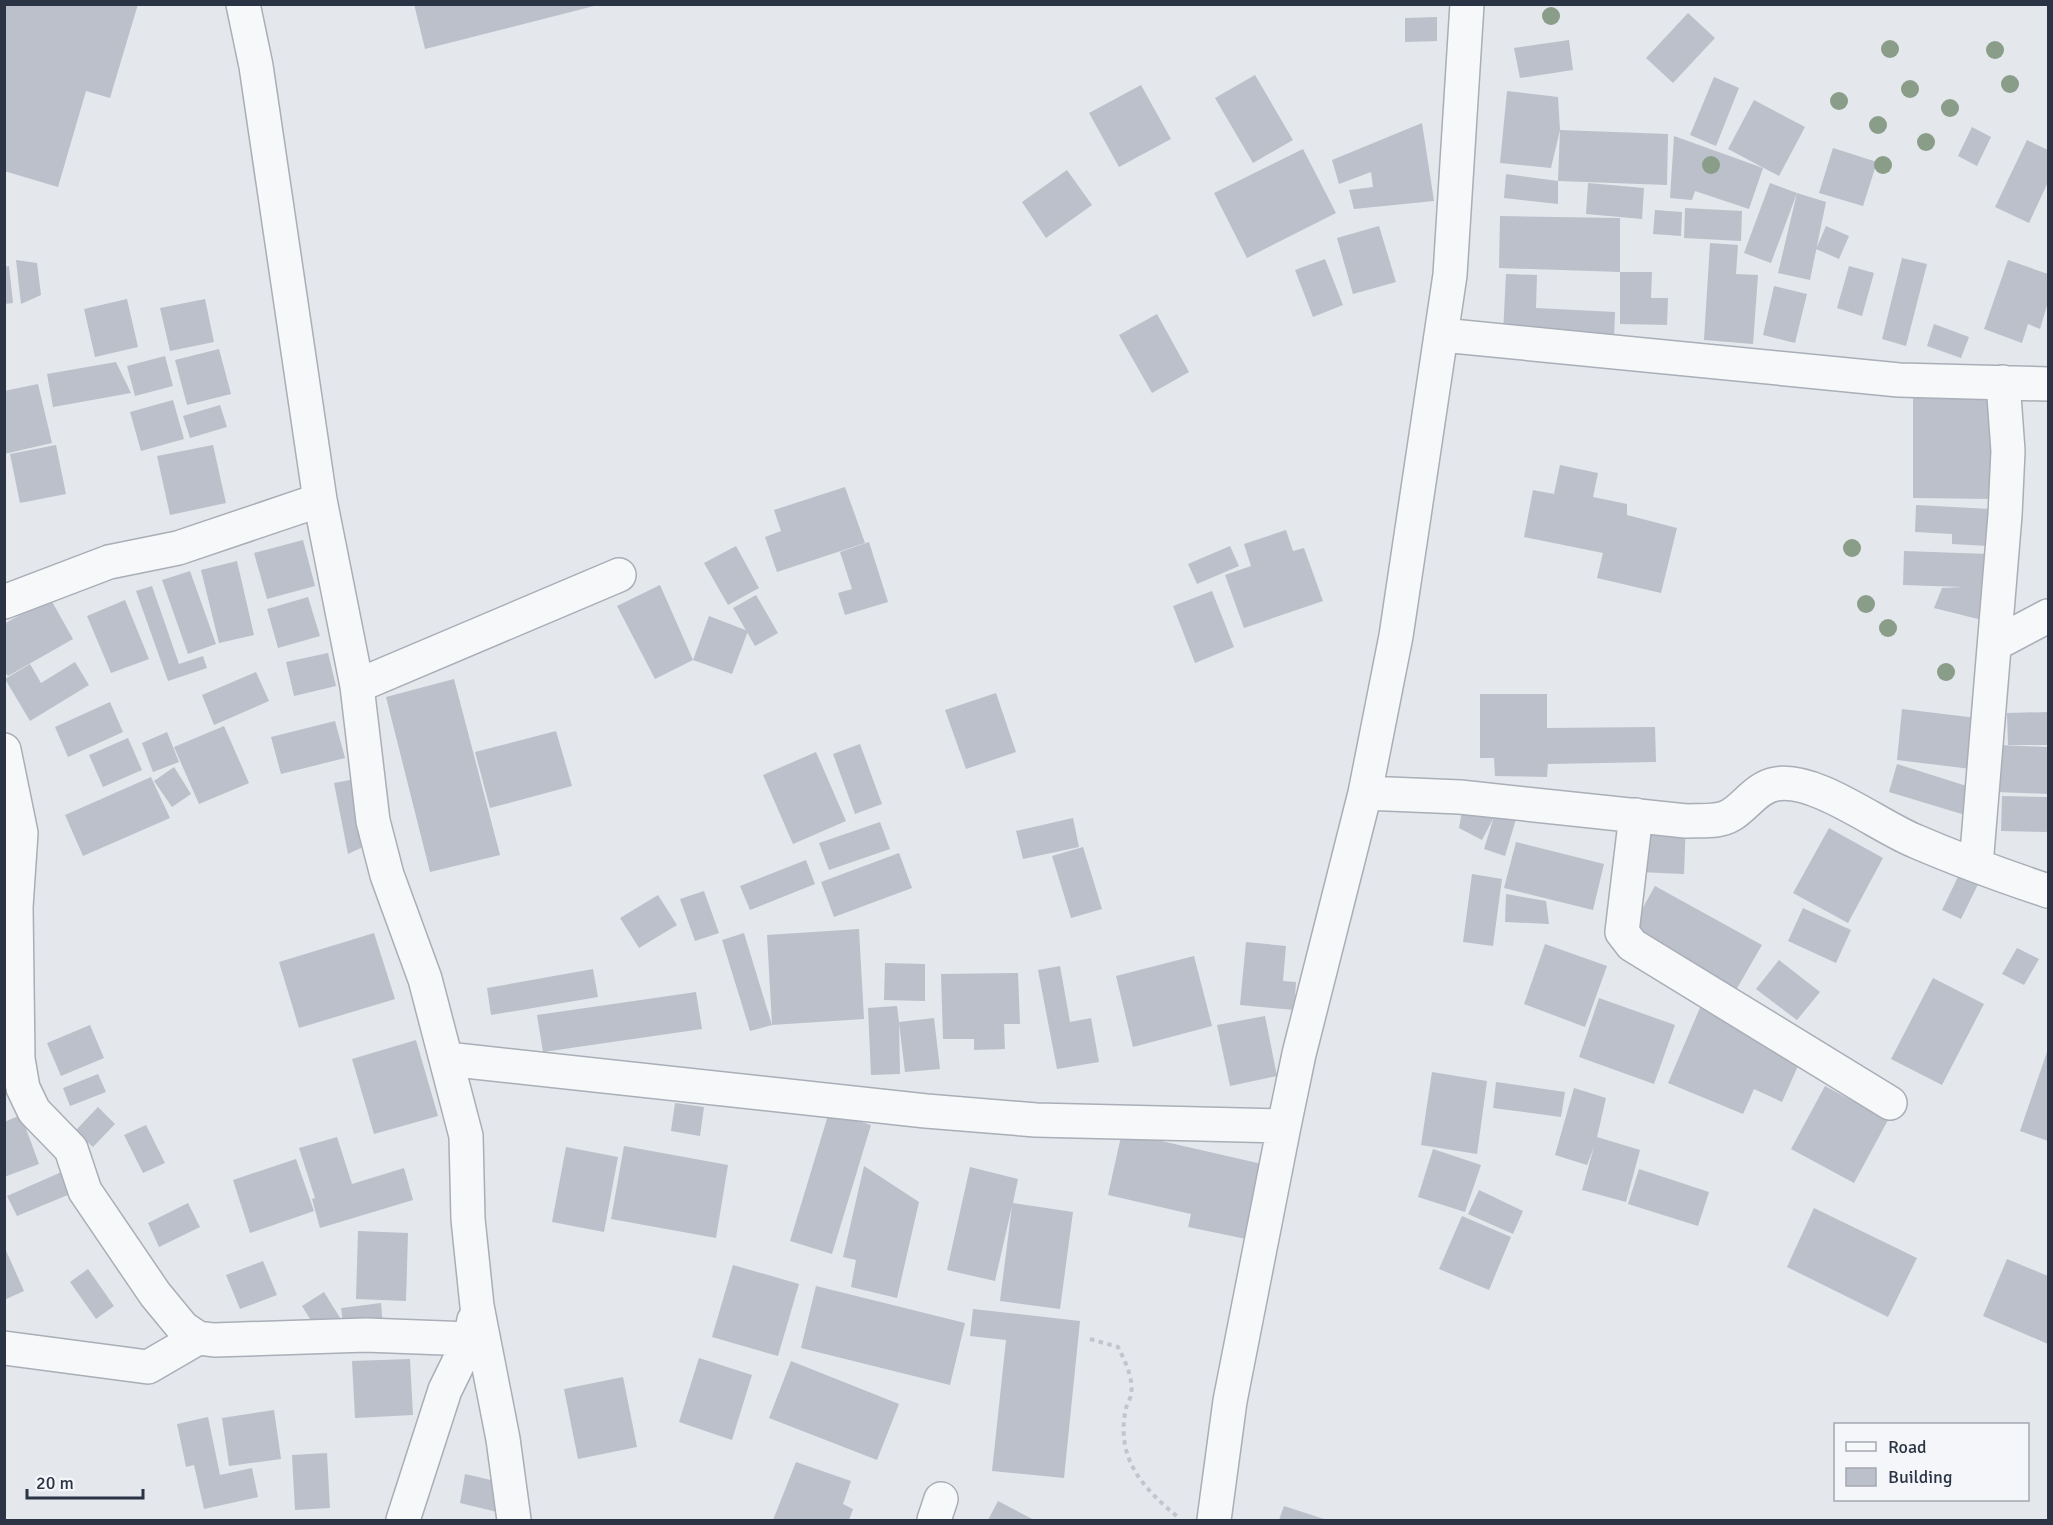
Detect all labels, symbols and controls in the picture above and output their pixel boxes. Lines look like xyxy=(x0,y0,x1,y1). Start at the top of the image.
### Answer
legend xyxy=(1834,1423,2029,1501)
text: Road xyxy=(1888,1436,1927,1458)
scale bar xyxy=(27,1462,142,1500)
text: Building xyxy=(1888,1466,1952,1488)
text: 20 m xyxy=(36,1472,74,1494)

